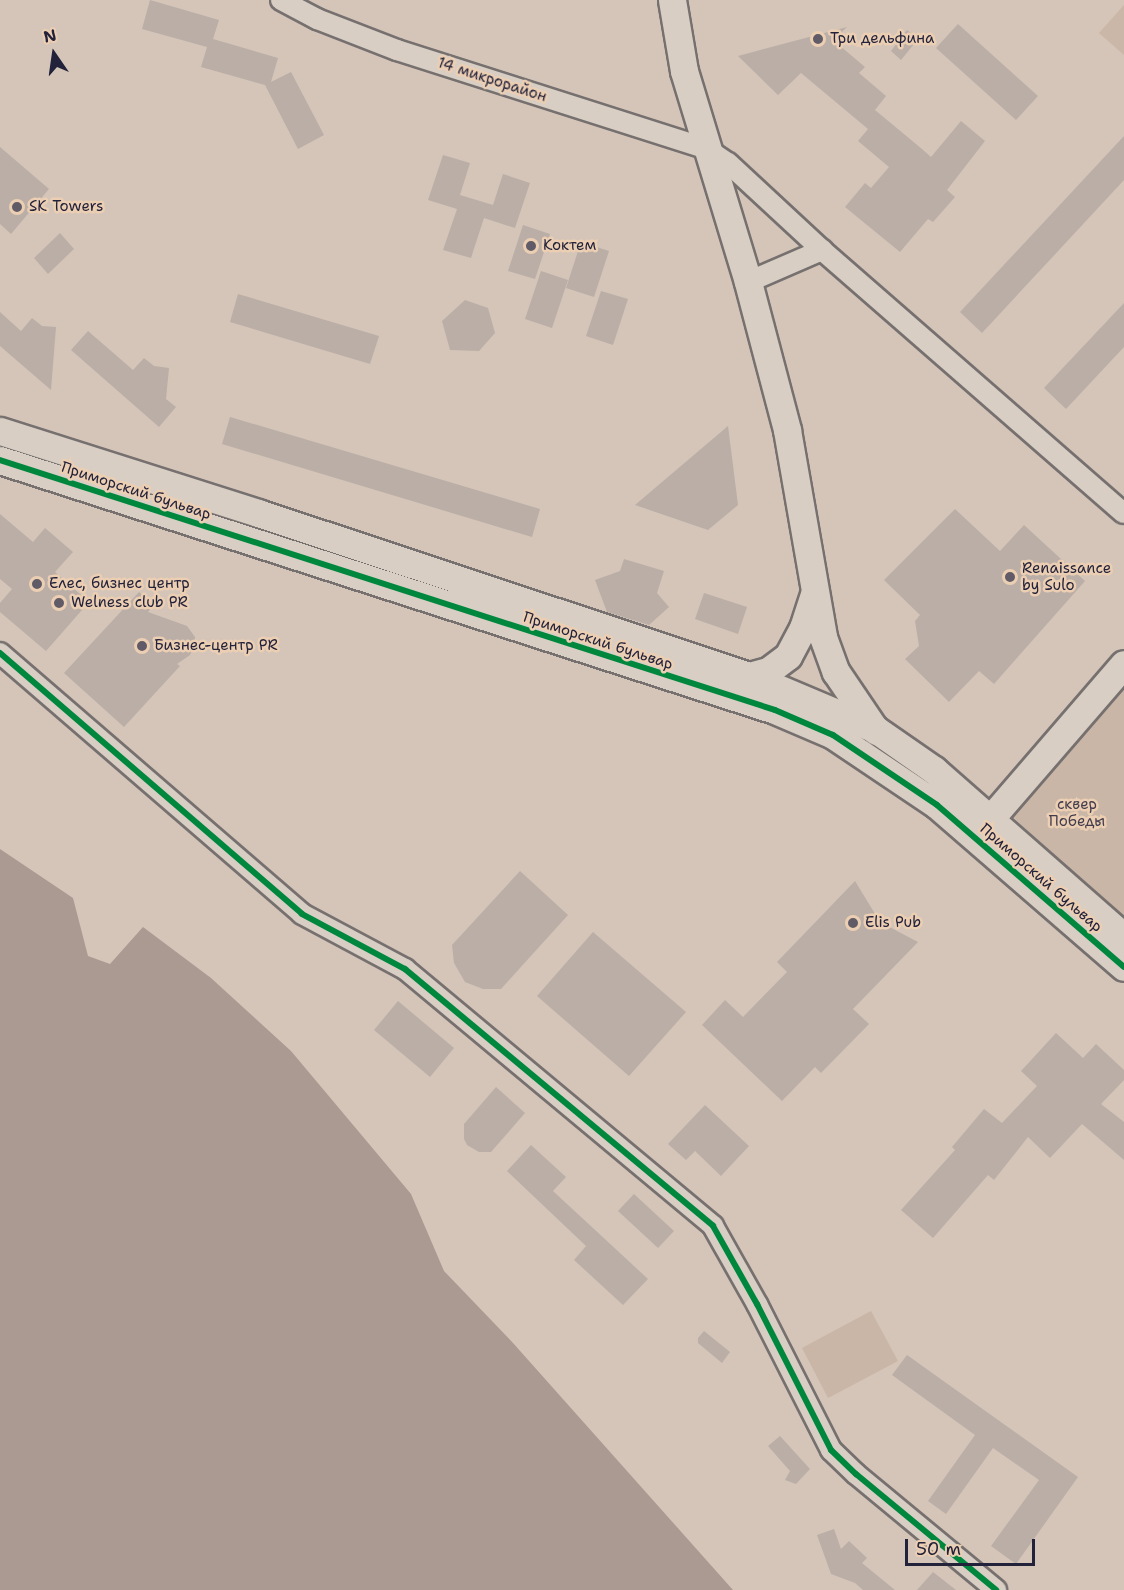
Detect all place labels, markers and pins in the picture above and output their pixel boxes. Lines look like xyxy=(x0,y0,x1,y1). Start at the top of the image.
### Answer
place label: Три дельфина xyxy=(830,30,934,48)
marker: Три дельфина xyxy=(811,32,825,46)
place label: SK Towers xyxy=(29,198,104,216)
marker: SK Towers xyxy=(10,200,24,214)
place label: Коктем xyxy=(543,237,596,255)
marker: Коктем xyxy=(524,239,538,253)
place label: Renaissance by Sulo xyxy=(1022,559,1111,594)
marker: Renaissance by Sulo xyxy=(1003,570,1017,584)
place label: Елес, бизнес центр xyxy=(49,575,190,593)
marker: Елес, бизнес центр xyxy=(30,577,44,591)
place label: Welness club PR xyxy=(71,594,188,612)
marker: Welness club PR xyxy=(52,596,66,610)
place label: Бизнес-центр PR xyxy=(154,637,278,655)
marker: Бизнес-центр PR xyxy=(135,639,149,653)
place label: Elis Pub xyxy=(865,914,921,932)
marker: Elis Pub xyxy=(846,916,860,930)

